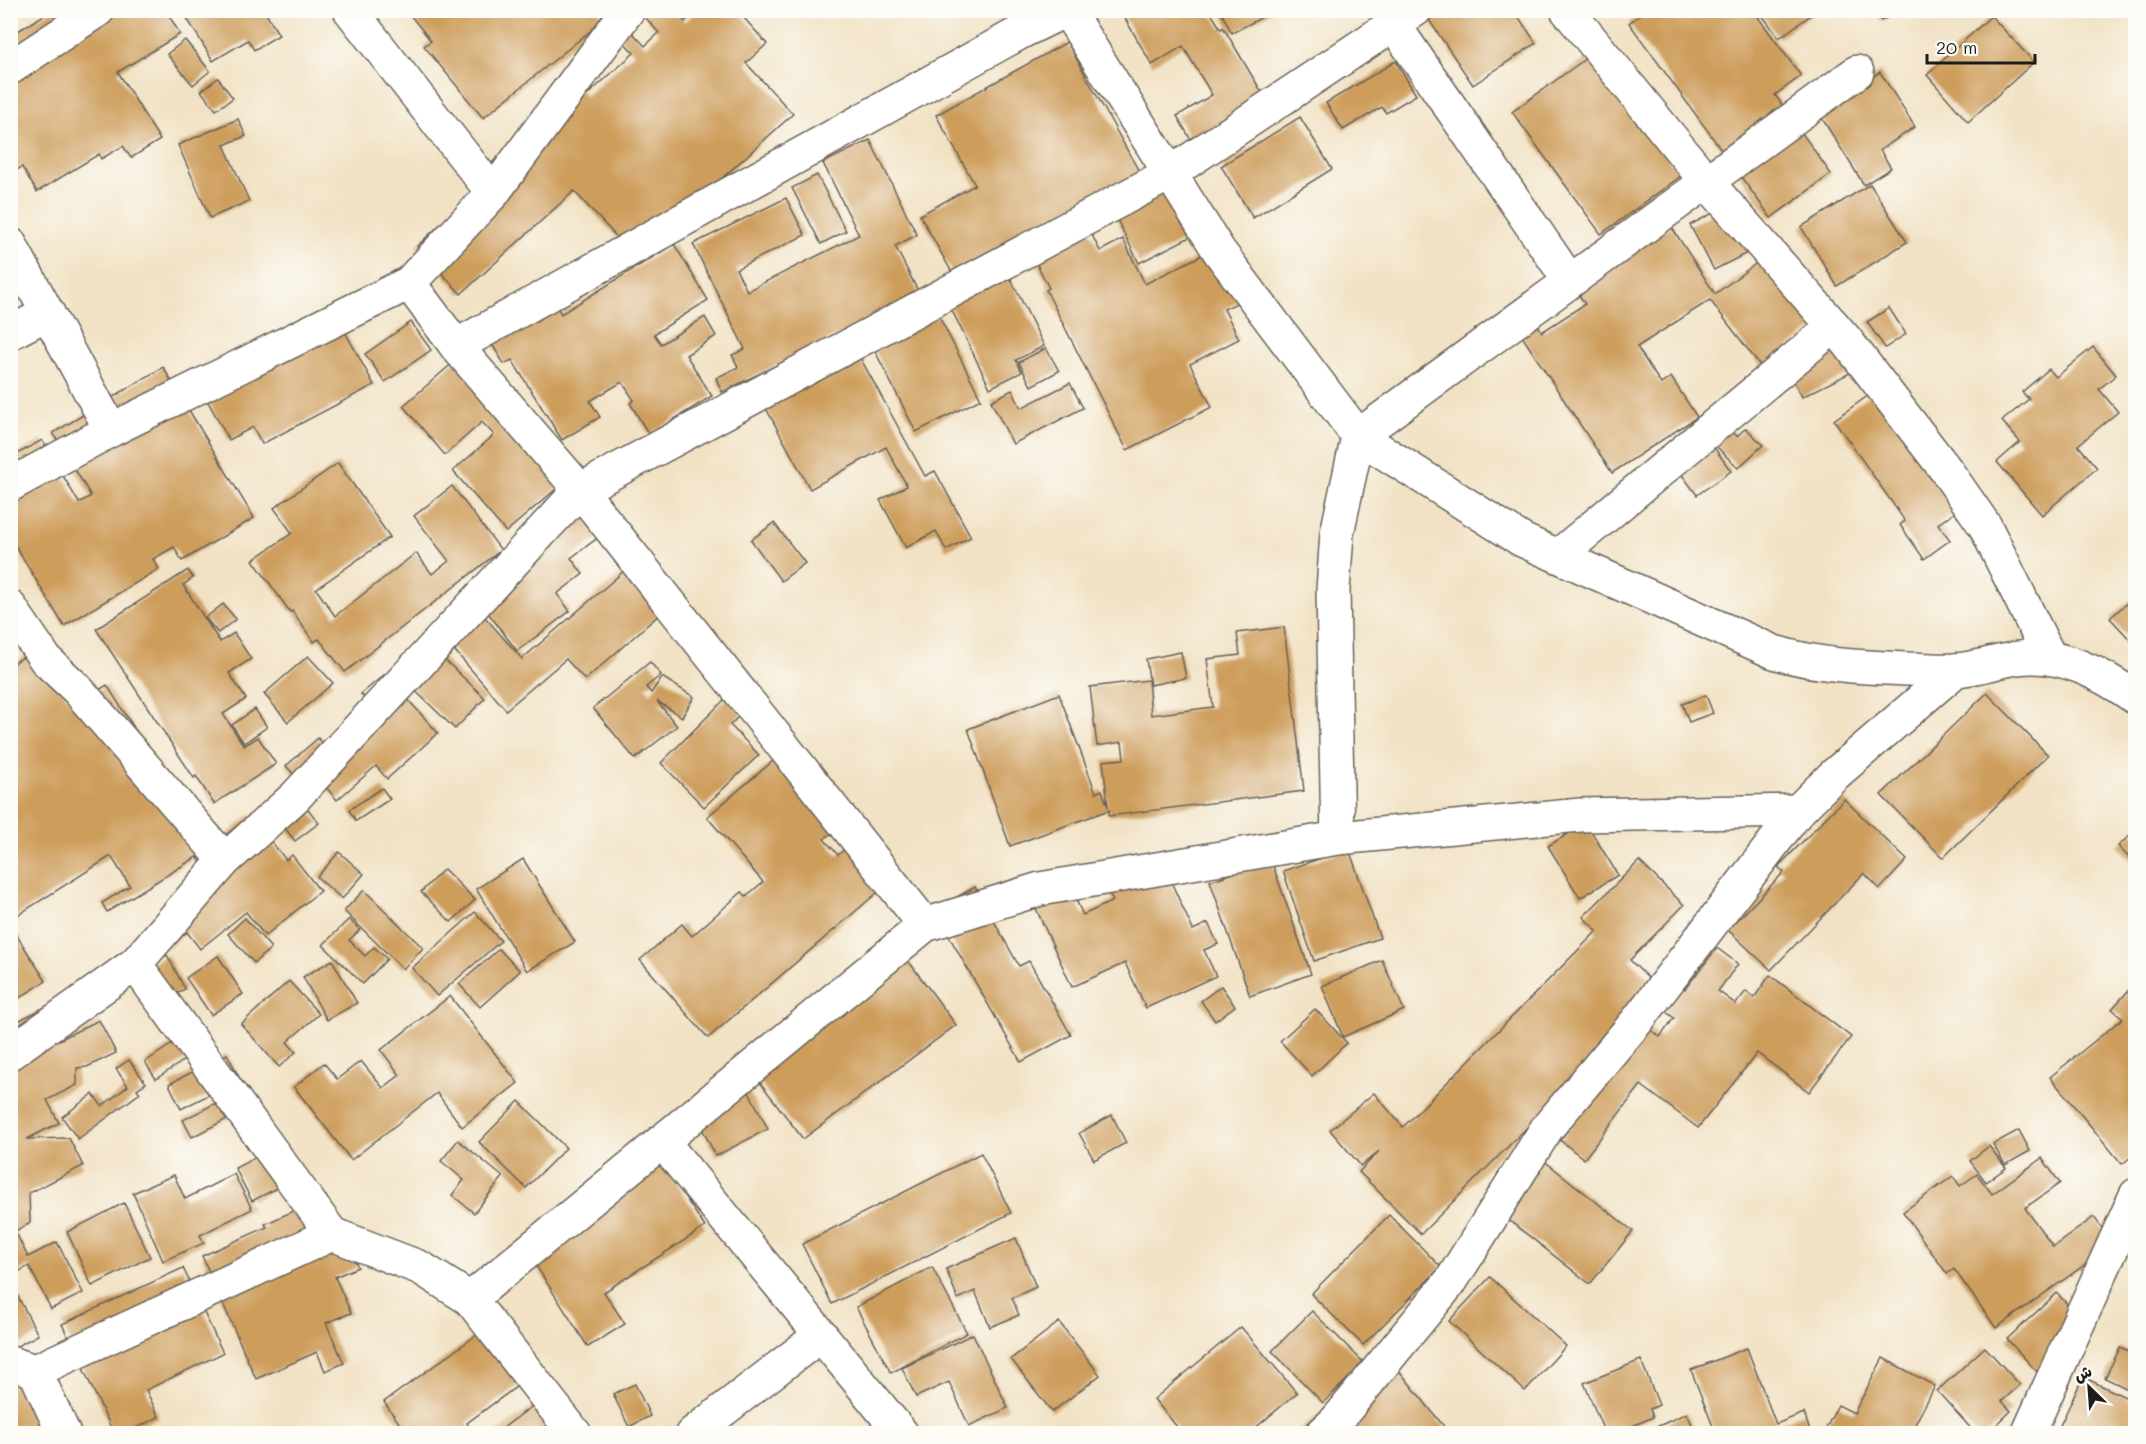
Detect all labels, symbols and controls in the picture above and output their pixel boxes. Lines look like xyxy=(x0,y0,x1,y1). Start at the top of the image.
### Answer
scale bar xyxy=(1927,27,2035,65)
text: 20 m xyxy=(1936,35,1977,59)
north arrow xyxy=(2059,1357,2119,1417)
text: ش xyxy=(2070,1360,2095,1386)

